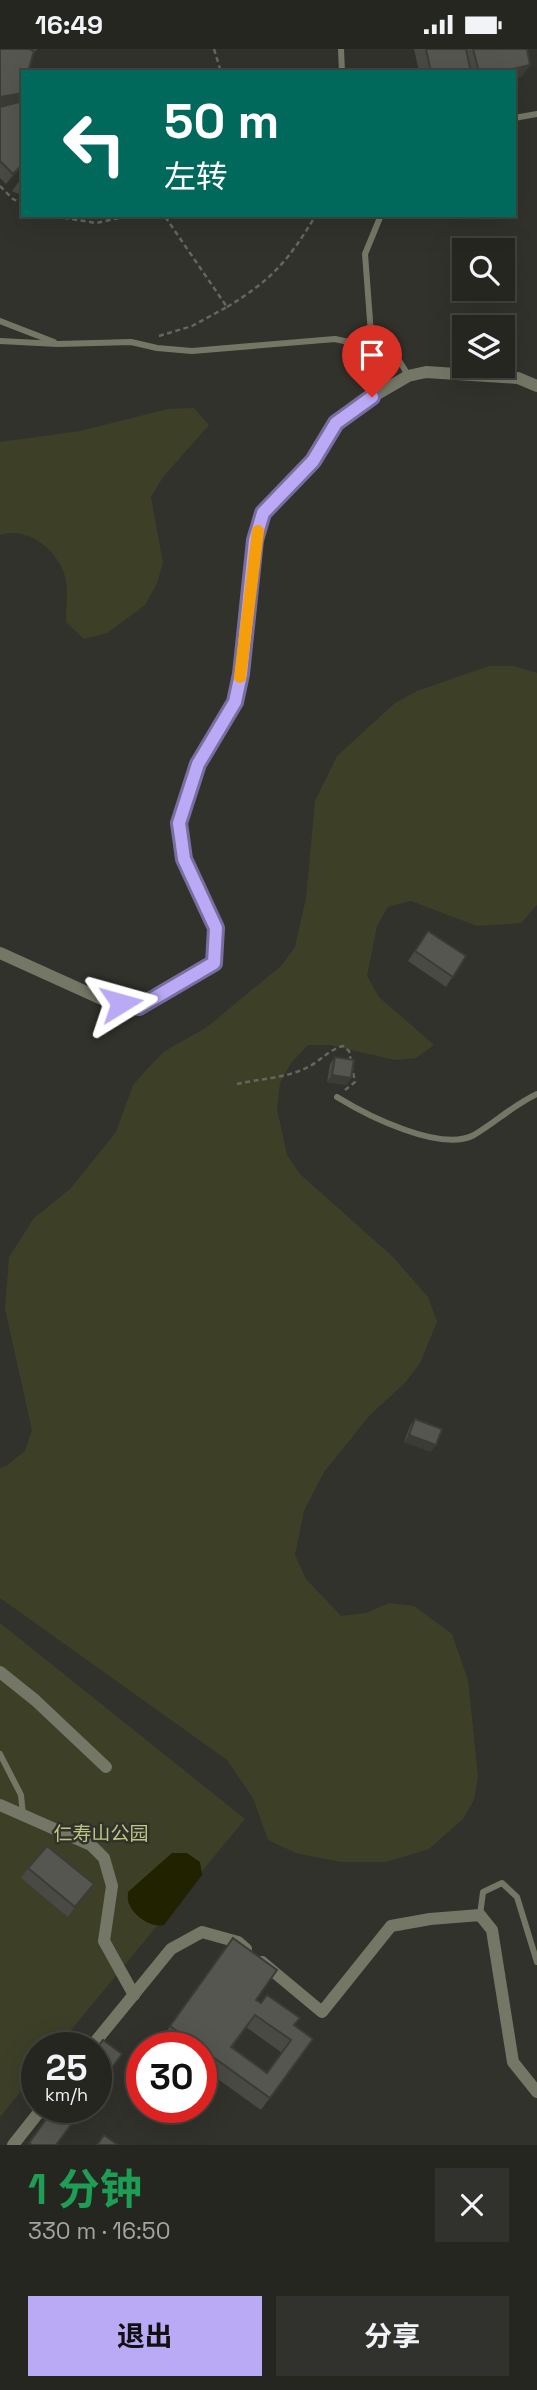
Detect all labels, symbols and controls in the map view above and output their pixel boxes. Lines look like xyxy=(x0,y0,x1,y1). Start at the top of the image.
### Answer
text: 16:49 xyxy=(35,8,103,42)
text: 50 m xyxy=(164,90,279,152)
icon: left xyxy=(49,98,140,189)
text: 左转 xyxy=(164,157,228,197)
map controls xyxy=(452,238,515,378)
button: search xyxy=(452,238,515,301)
button: layers xyxy=(452,315,515,378)
pin xyxy=(342,325,402,397)
icon: arrive xyxy=(353,336,391,374)
position arrow xyxy=(84,966,158,1040)
park label: 仁寿山公园 xyxy=(53,1821,149,1846)
speed limit sign: 30 xyxy=(126,2032,217,2123)
text: 25 xyxy=(46,2046,87,2090)
text: km/h xyxy=(45,2083,88,2106)
text: 1 分钟 xyxy=(28,2163,142,2216)
button: close xyxy=(435,2168,509,2242)
text: 330 m · 16:50 xyxy=(28,2216,170,2246)
button: 退出 xyxy=(28,2296,262,2376)
button: 分享 xyxy=(276,2296,509,2376)

